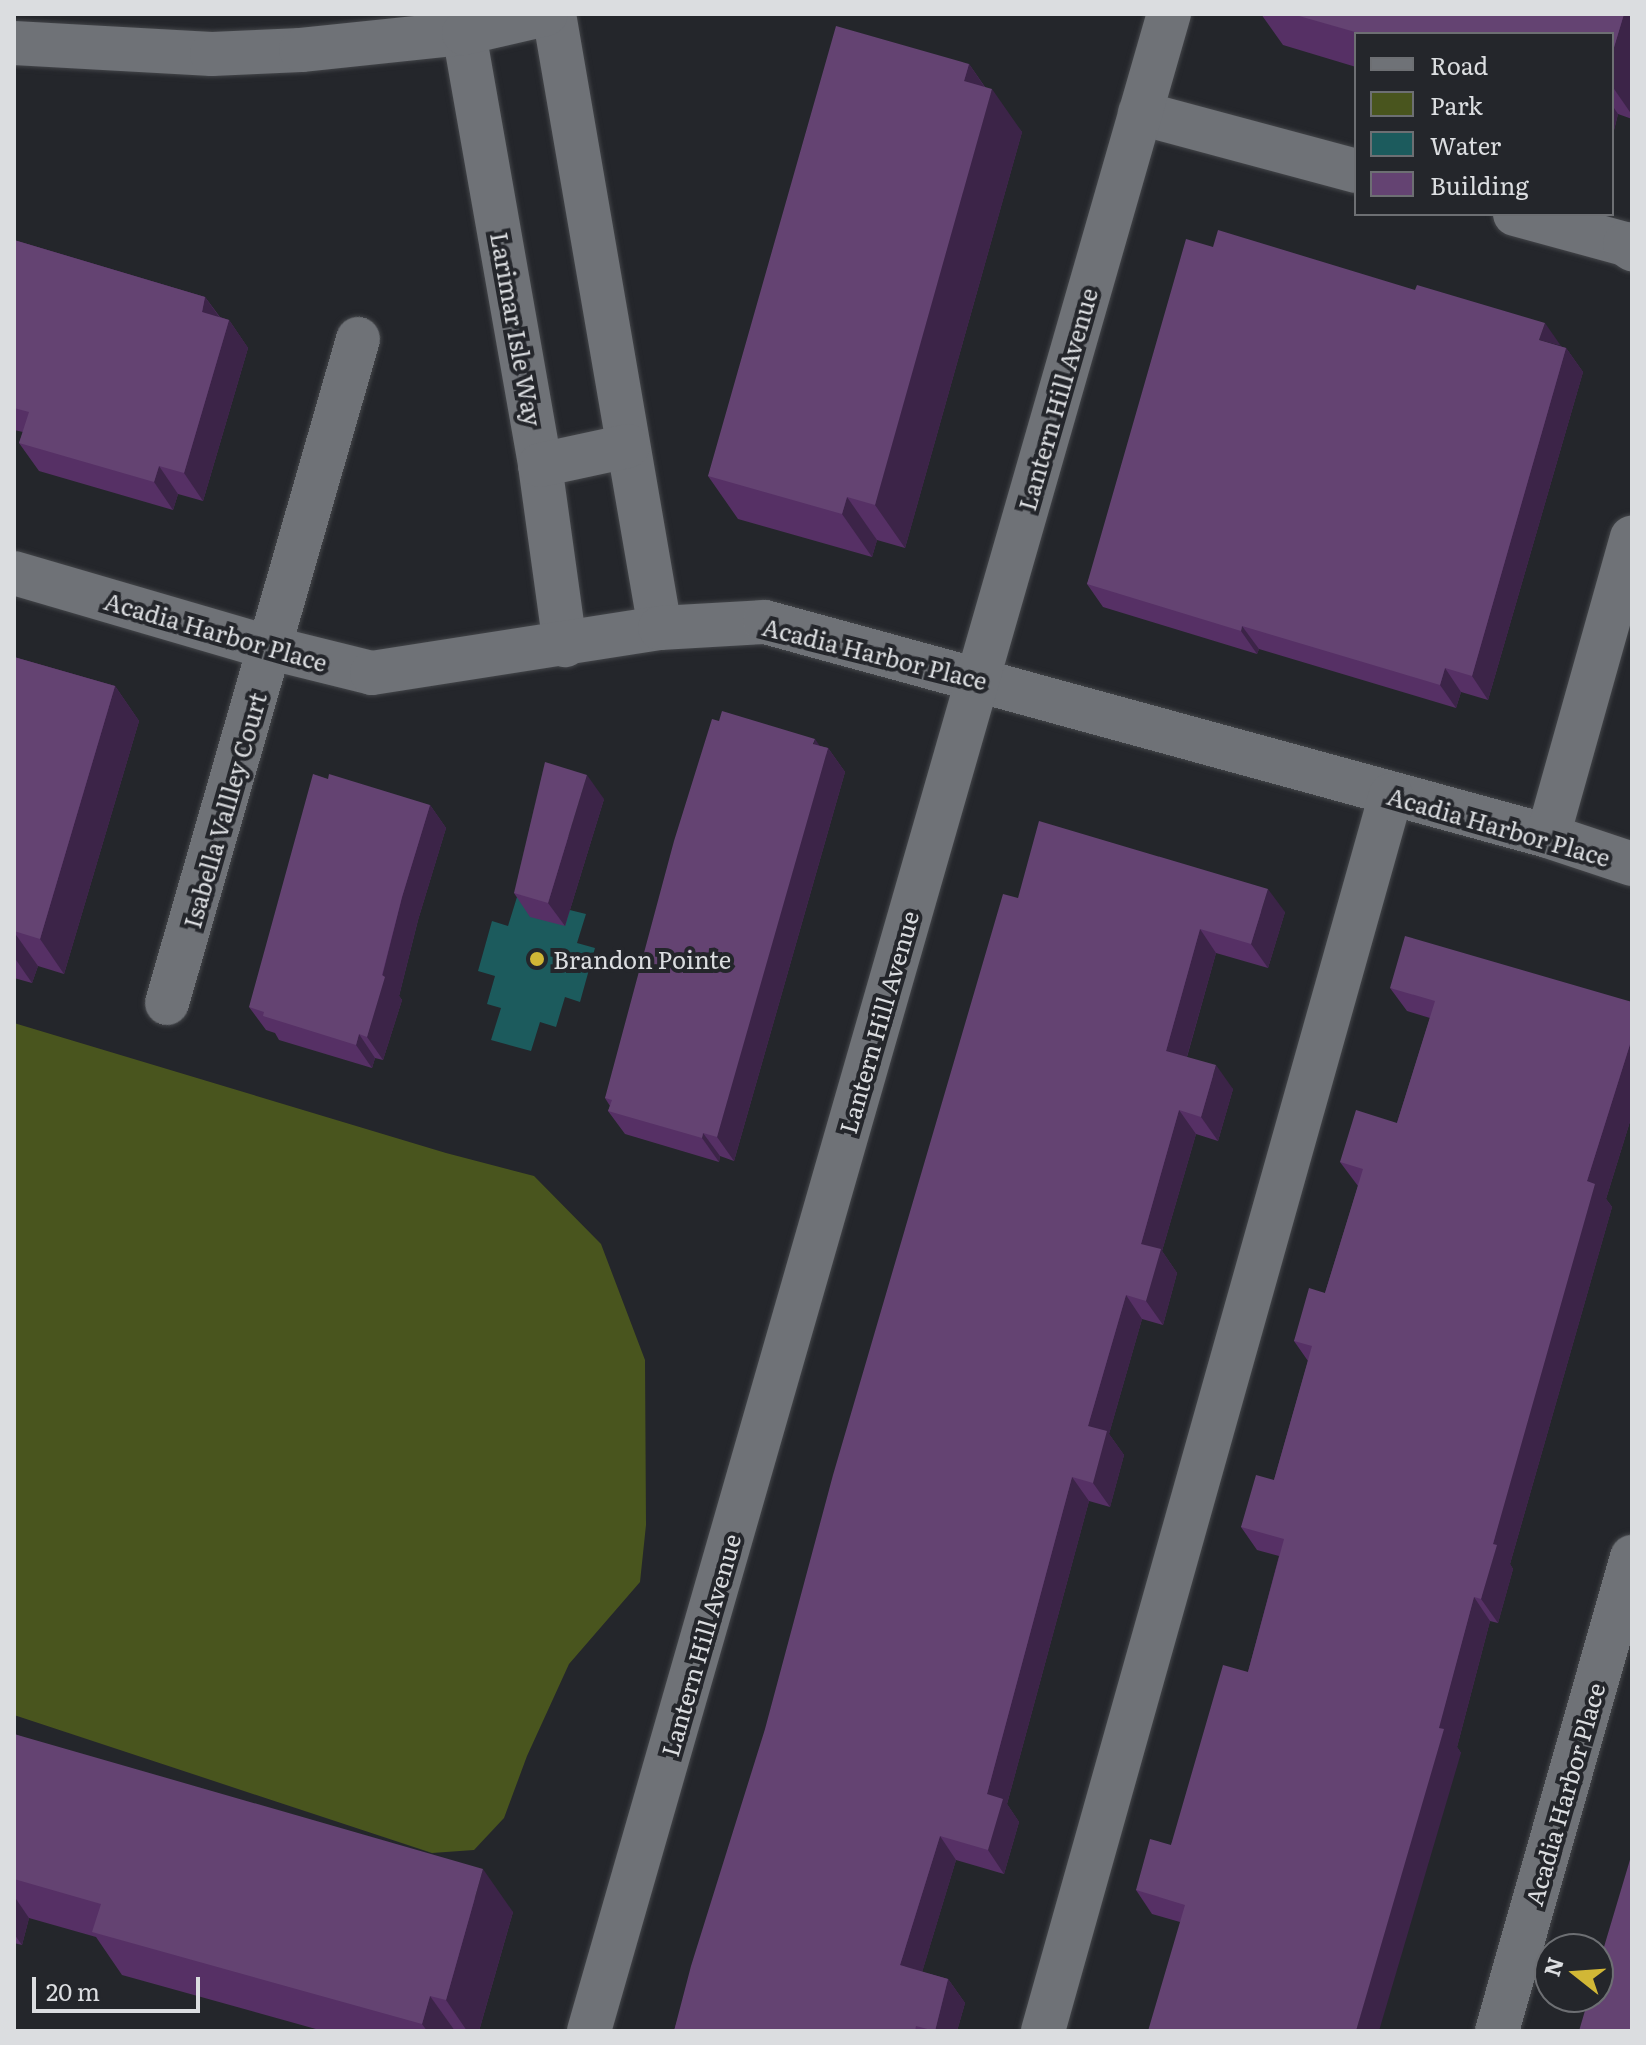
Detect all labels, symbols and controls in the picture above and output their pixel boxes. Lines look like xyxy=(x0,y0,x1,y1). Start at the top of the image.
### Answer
legend xyxy=(1354,32,1614,216)
text: Road xyxy=(1430,47,1488,82)
text: Park xyxy=(1430,87,1483,122)
text: Water xyxy=(1430,127,1501,162)
text: Building xyxy=(1430,167,1529,202)
street label: Larimar Isle Way xyxy=(486,230,548,428)
street label: Lantern Hill Avenue xyxy=(1011,284,1103,514)
street label: Acadia Harbor Place xyxy=(101,585,331,677)
street label: Acadia Harbor Place xyxy=(760,611,990,695)
street label: Isabella Vallley Court xyxy=(177,689,271,931)
street label: Acadia Harbor Place xyxy=(1384,780,1614,872)
street label: Lantern Hill Avenue xyxy=(832,907,924,1137)
place label: Brandon Pointe xyxy=(553,945,731,973)
marker: Brandon Pointe xyxy=(528,950,546,968)
street label: Lantern Hill Avenue xyxy=(654,1530,746,1760)
street label: Acadia Harbor Place xyxy=(1518,1679,1610,1909)
north arrow xyxy=(1534,1933,1614,2013)
text: N xyxy=(1534,1953,1571,1980)
scale bar xyxy=(36,1961,204,2011)
text: 20 m xyxy=(46,1973,100,2008)

